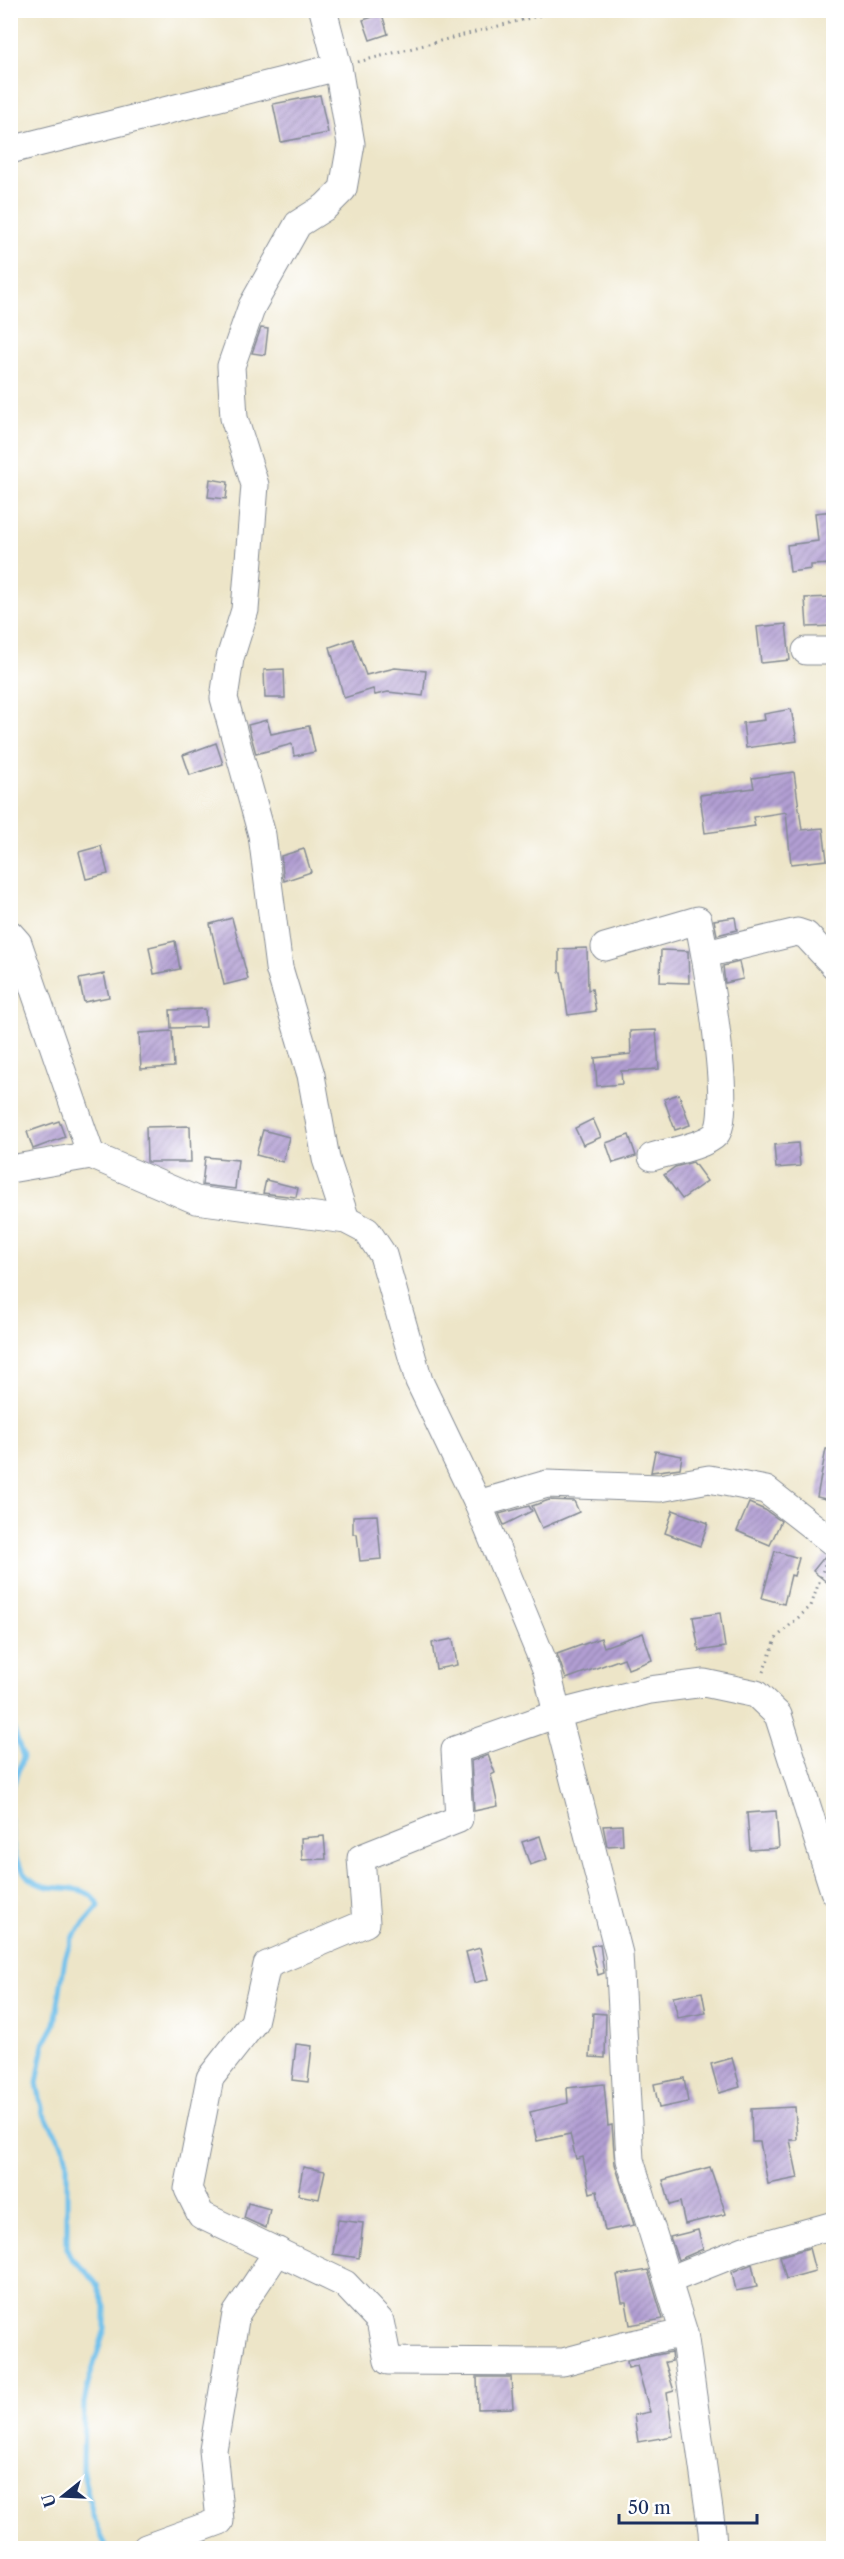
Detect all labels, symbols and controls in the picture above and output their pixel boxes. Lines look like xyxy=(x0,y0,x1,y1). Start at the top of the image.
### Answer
north arrow xyxy=(33,2466,93,2526)
scale bar xyxy=(619,2487,757,2525)
text: U xyxy=(37,2491,60,2510)
text: 50 m xyxy=(628,2497,671,2519)

